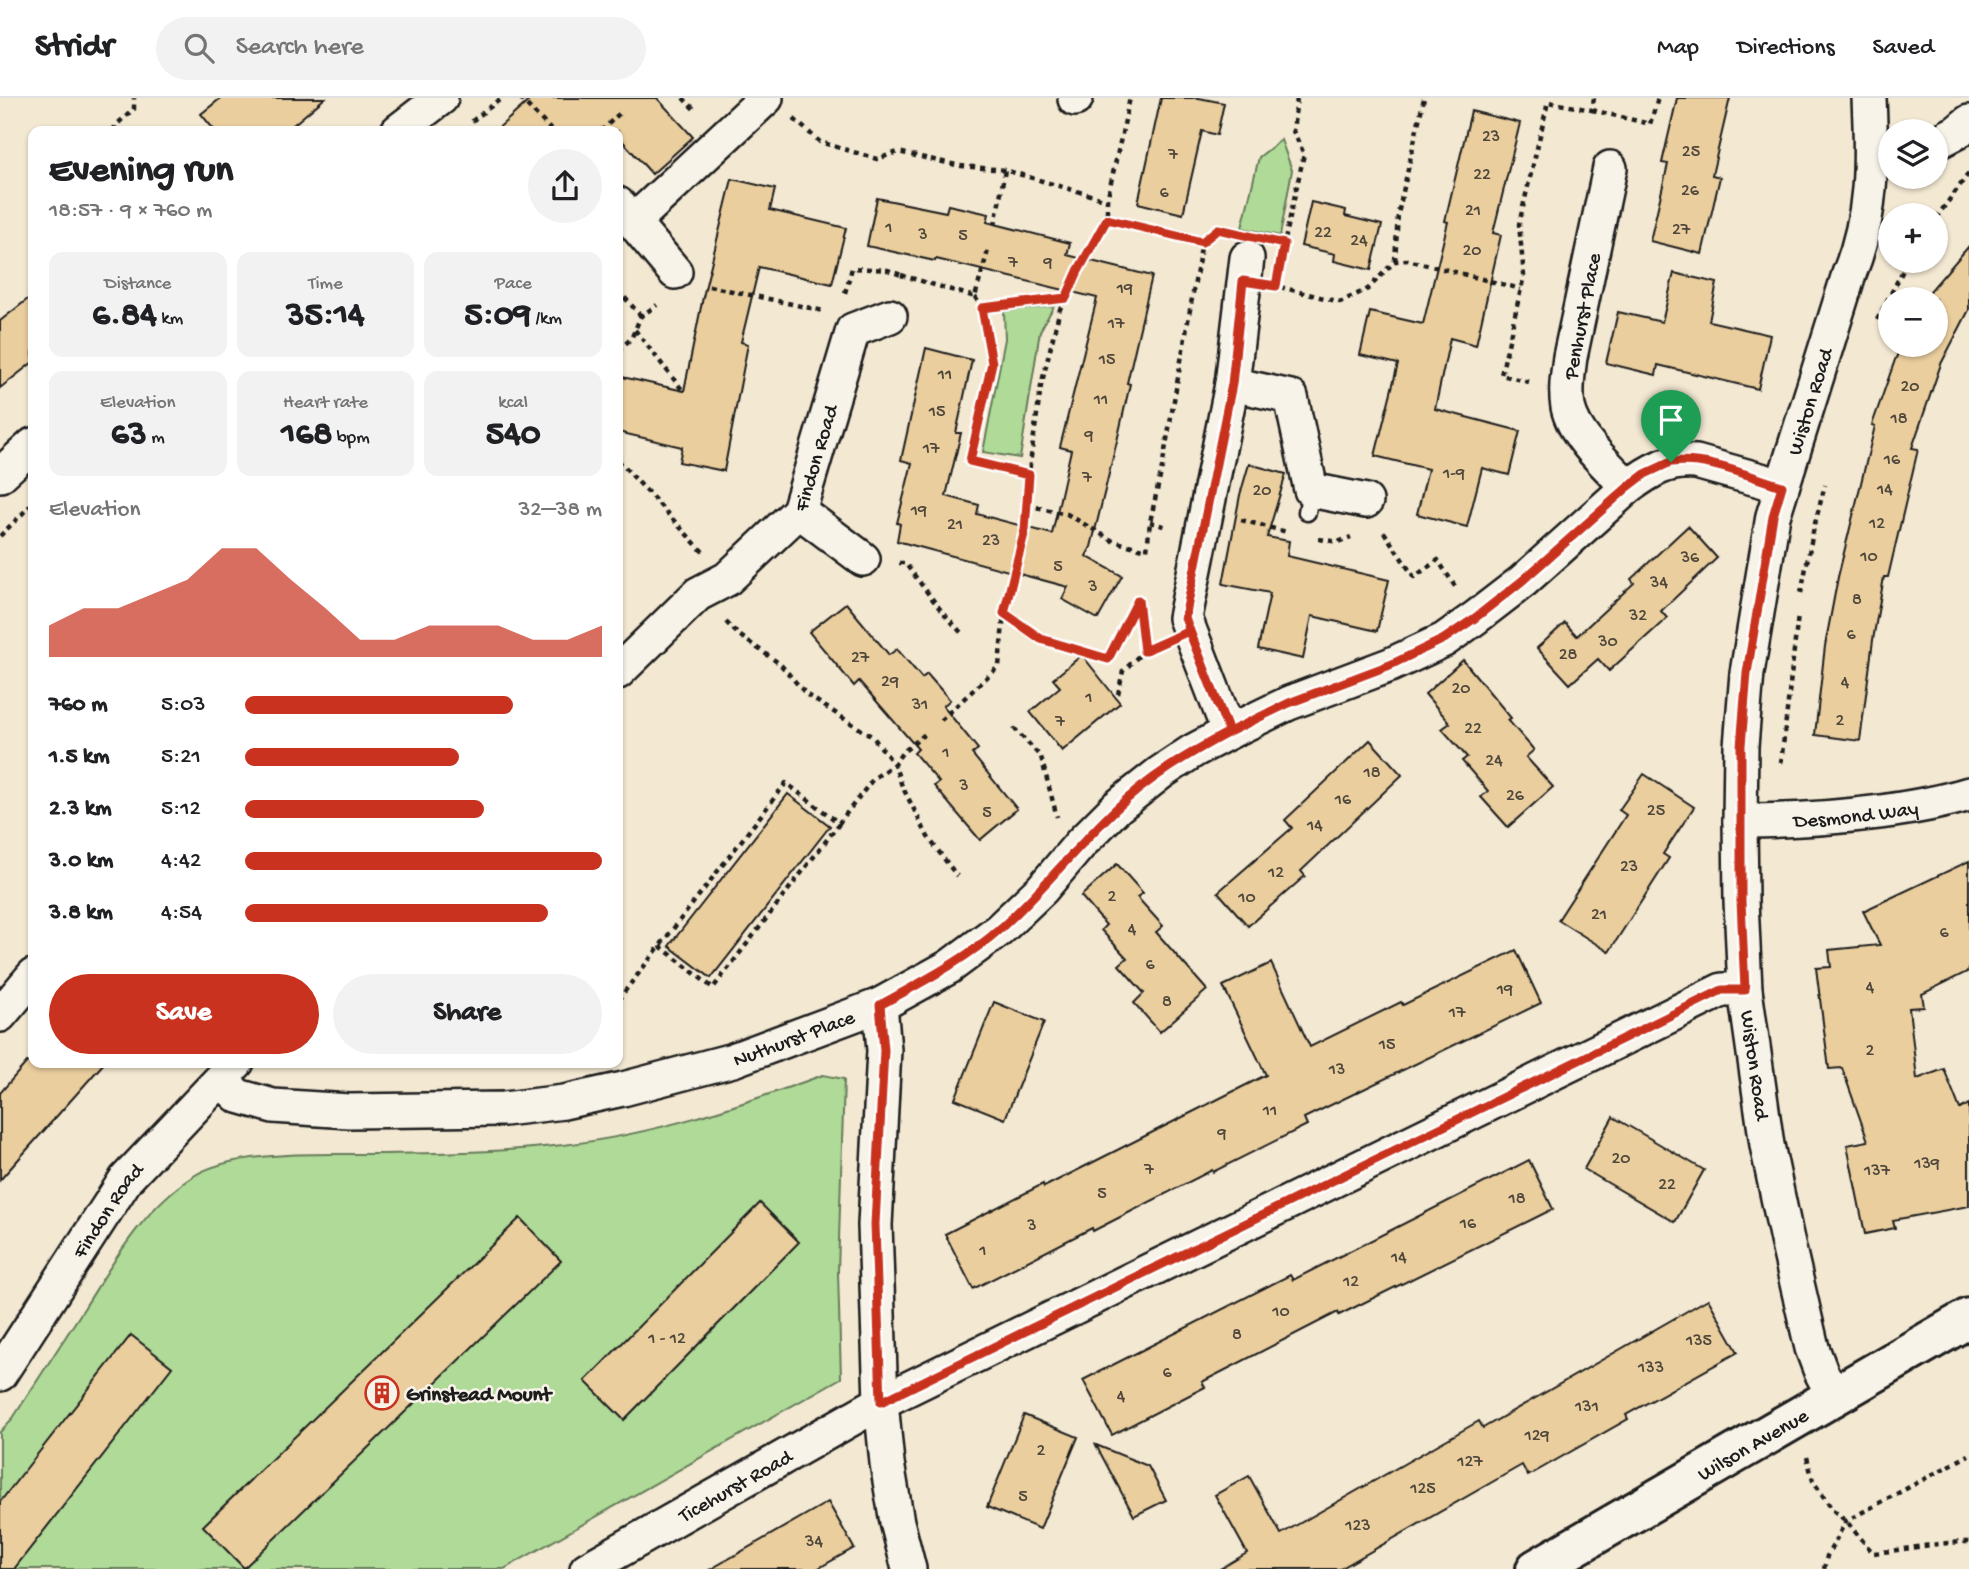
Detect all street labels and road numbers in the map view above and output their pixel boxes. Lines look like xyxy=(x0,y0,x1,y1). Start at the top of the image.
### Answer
street label: Penhurst Place xyxy=(1560,250,1609,383)
street label: Wiston Road xyxy=(1784,344,1841,459)
street label: Findon Road xyxy=(790,401,846,516)
street label: Desmond Way xyxy=(1791,797,1921,836)
street label: Nuthurst Place xyxy=(730,1006,860,1075)
street label: Wiston Road xyxy=(1732,1009,1773,1124)
street label: Findon Road xyxy=(69,1158,152,1265)
street label: Wilson Avenue xyxy=(1694,1404,1815,1489)
street label: Ticehurst Road xyxy=(675,1445,799,1531)

